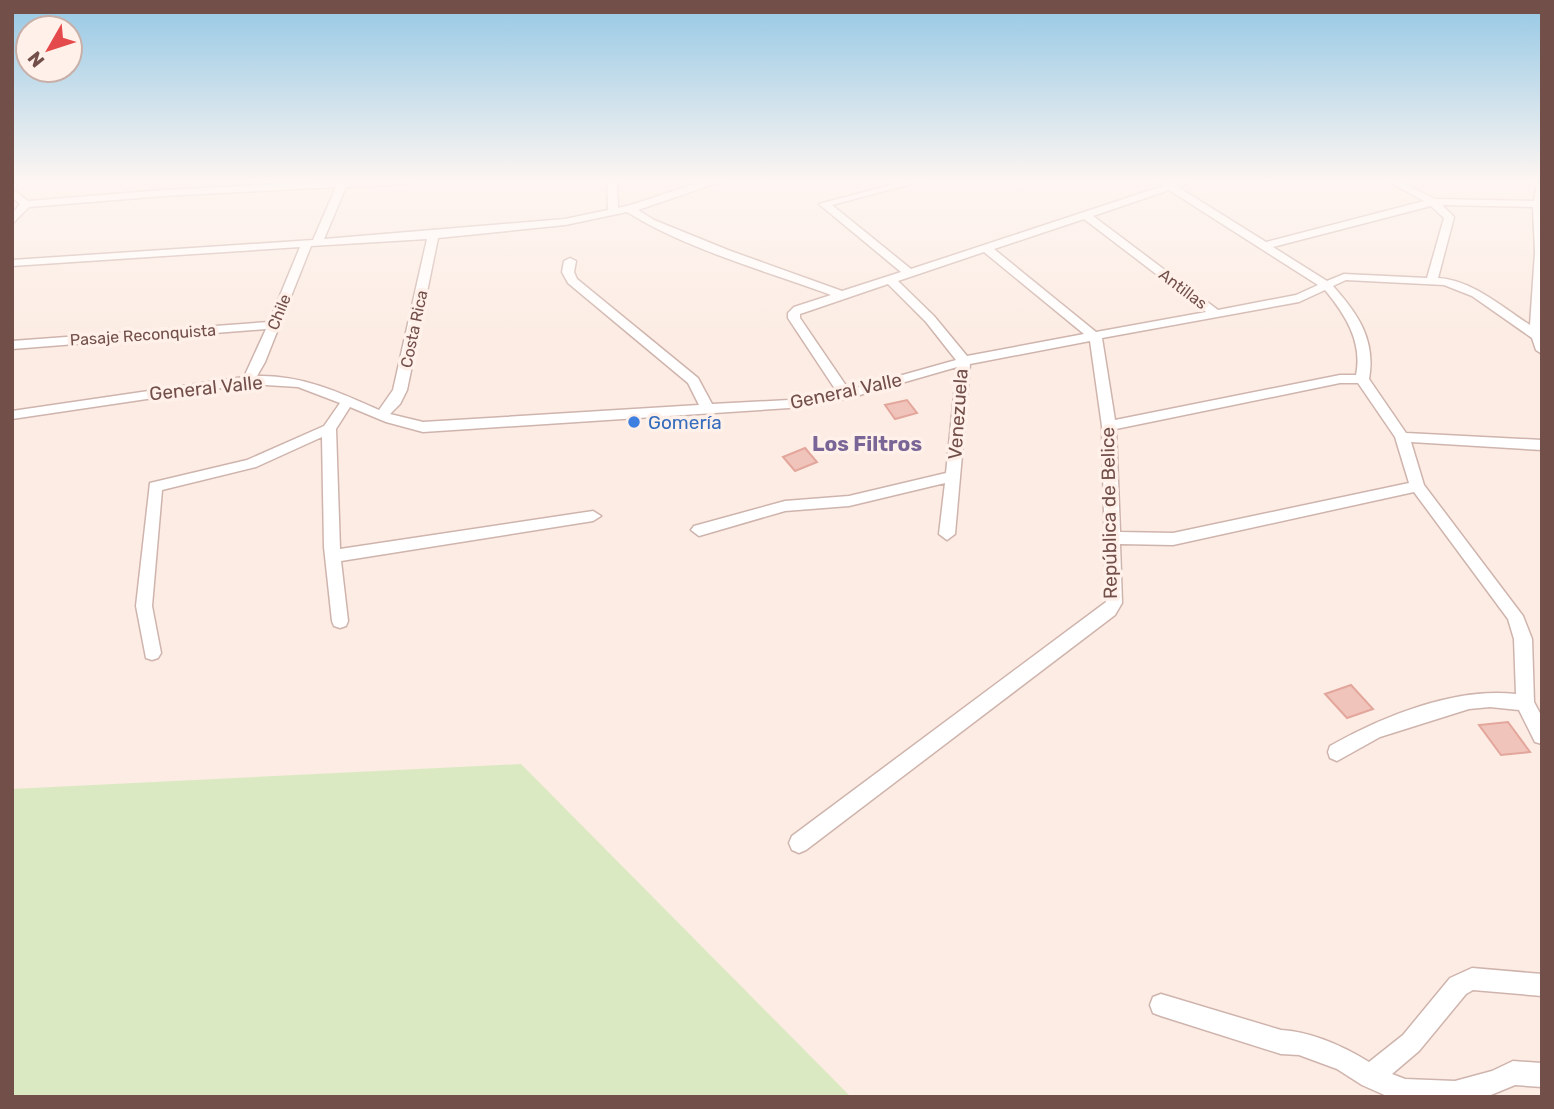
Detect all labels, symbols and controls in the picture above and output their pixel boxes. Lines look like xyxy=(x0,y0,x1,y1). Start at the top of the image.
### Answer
north arrow xyxy=(14,14,84,84)
text: N xyxy=(23,47,49,72)
street label: Antillas xyxy=(1155,265,1211,313)
street label: Costa Rica xyxy=(396,288,432,370)
street label: Chile xyxy=(263,291,295,333)
street label: Pasaje Reconquista xyxy=(69,320,217,350)
street label: General Valle xyxy=(788,368,904,414)
street label: Venezuela xyxy=(943,368,973,460)
street label: General Valle xyxy=(148,371,264,405)
place label: Gomería xyxy=(648,411,722,434)
marker: Gomería xyxy=(626,414,642,430)
street label: República de Belice xyxy=(1096,427,1122,599)
district label: Los Filtros xyxy=(812,431,922,456)

